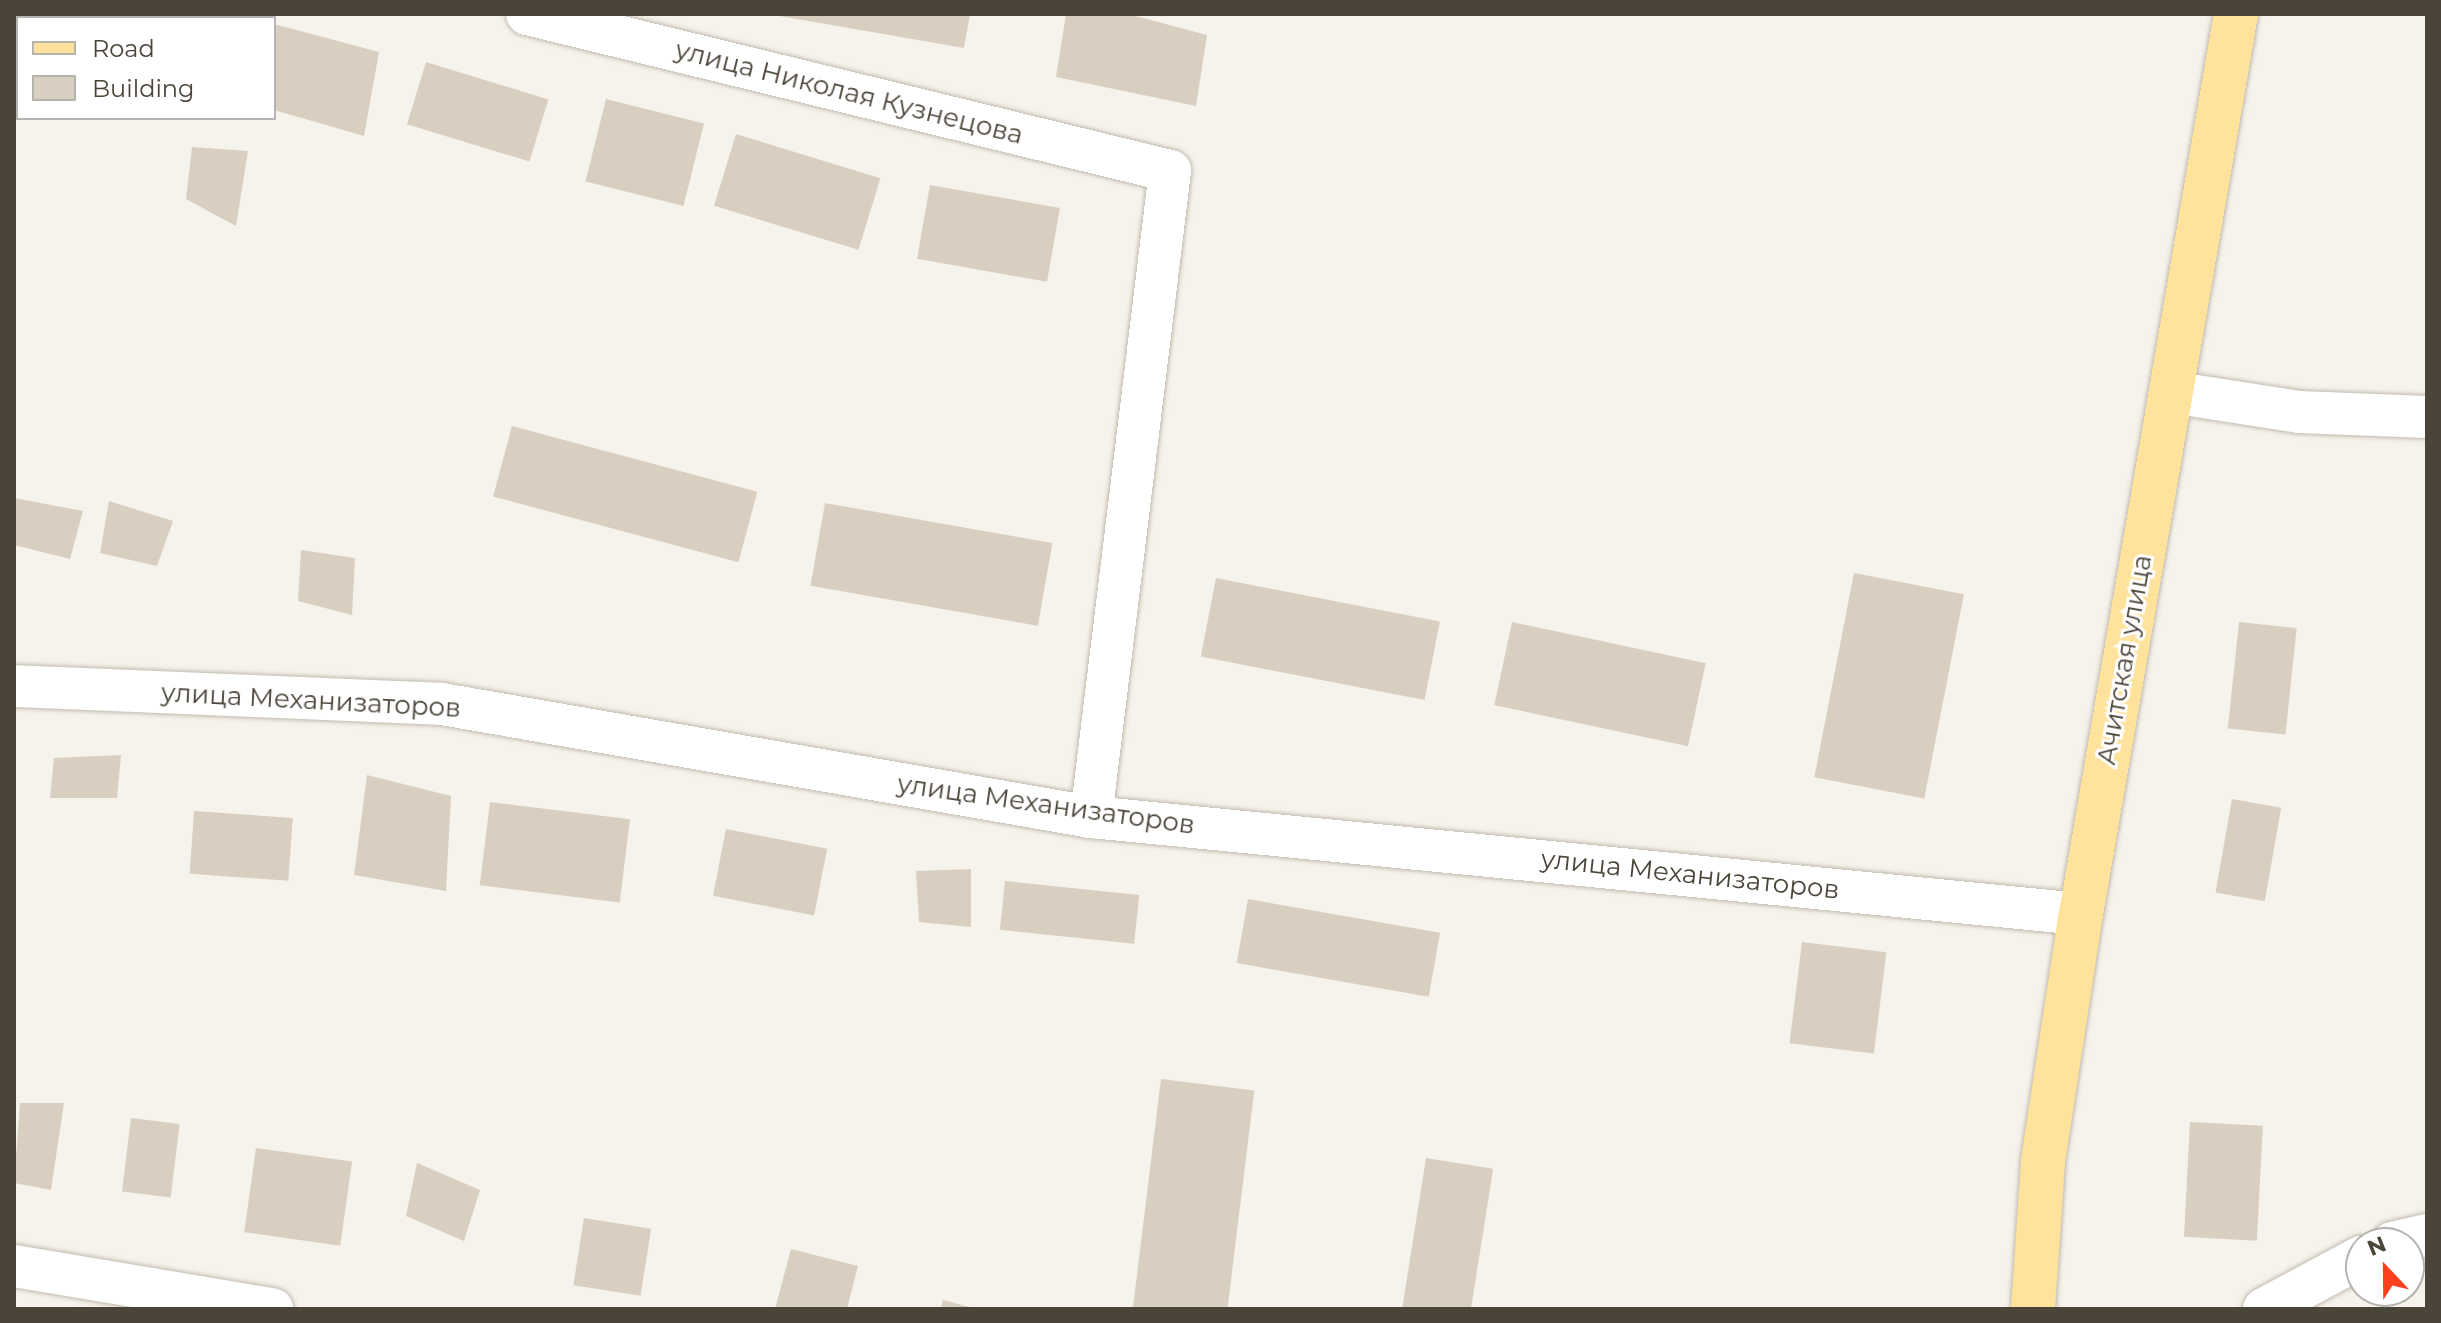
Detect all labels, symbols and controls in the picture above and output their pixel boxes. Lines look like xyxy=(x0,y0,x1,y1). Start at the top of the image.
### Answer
legend xyxy=(16,16,276,120)
text: Road xyxy=(92,34,155,63)
street label: улица Николая Кузнецова xyxy=(672,35,1026,151)
text: Building xyxy=(92,74,195,103)
street label: Ачитская улица xyxy=(2091,553,2159,767)
street label: улица Механизаторов xyxy=(160,678,462,724)
street label: улица Механизаторов xyxy=(895,769,1197,841)
street label: улица Механизаторов xyxy=(1539,844,1841,906)
north arrow xyxy=(2345,1227,2425,1307)
text: N xyxy=(2363,1230,2390,1262)

